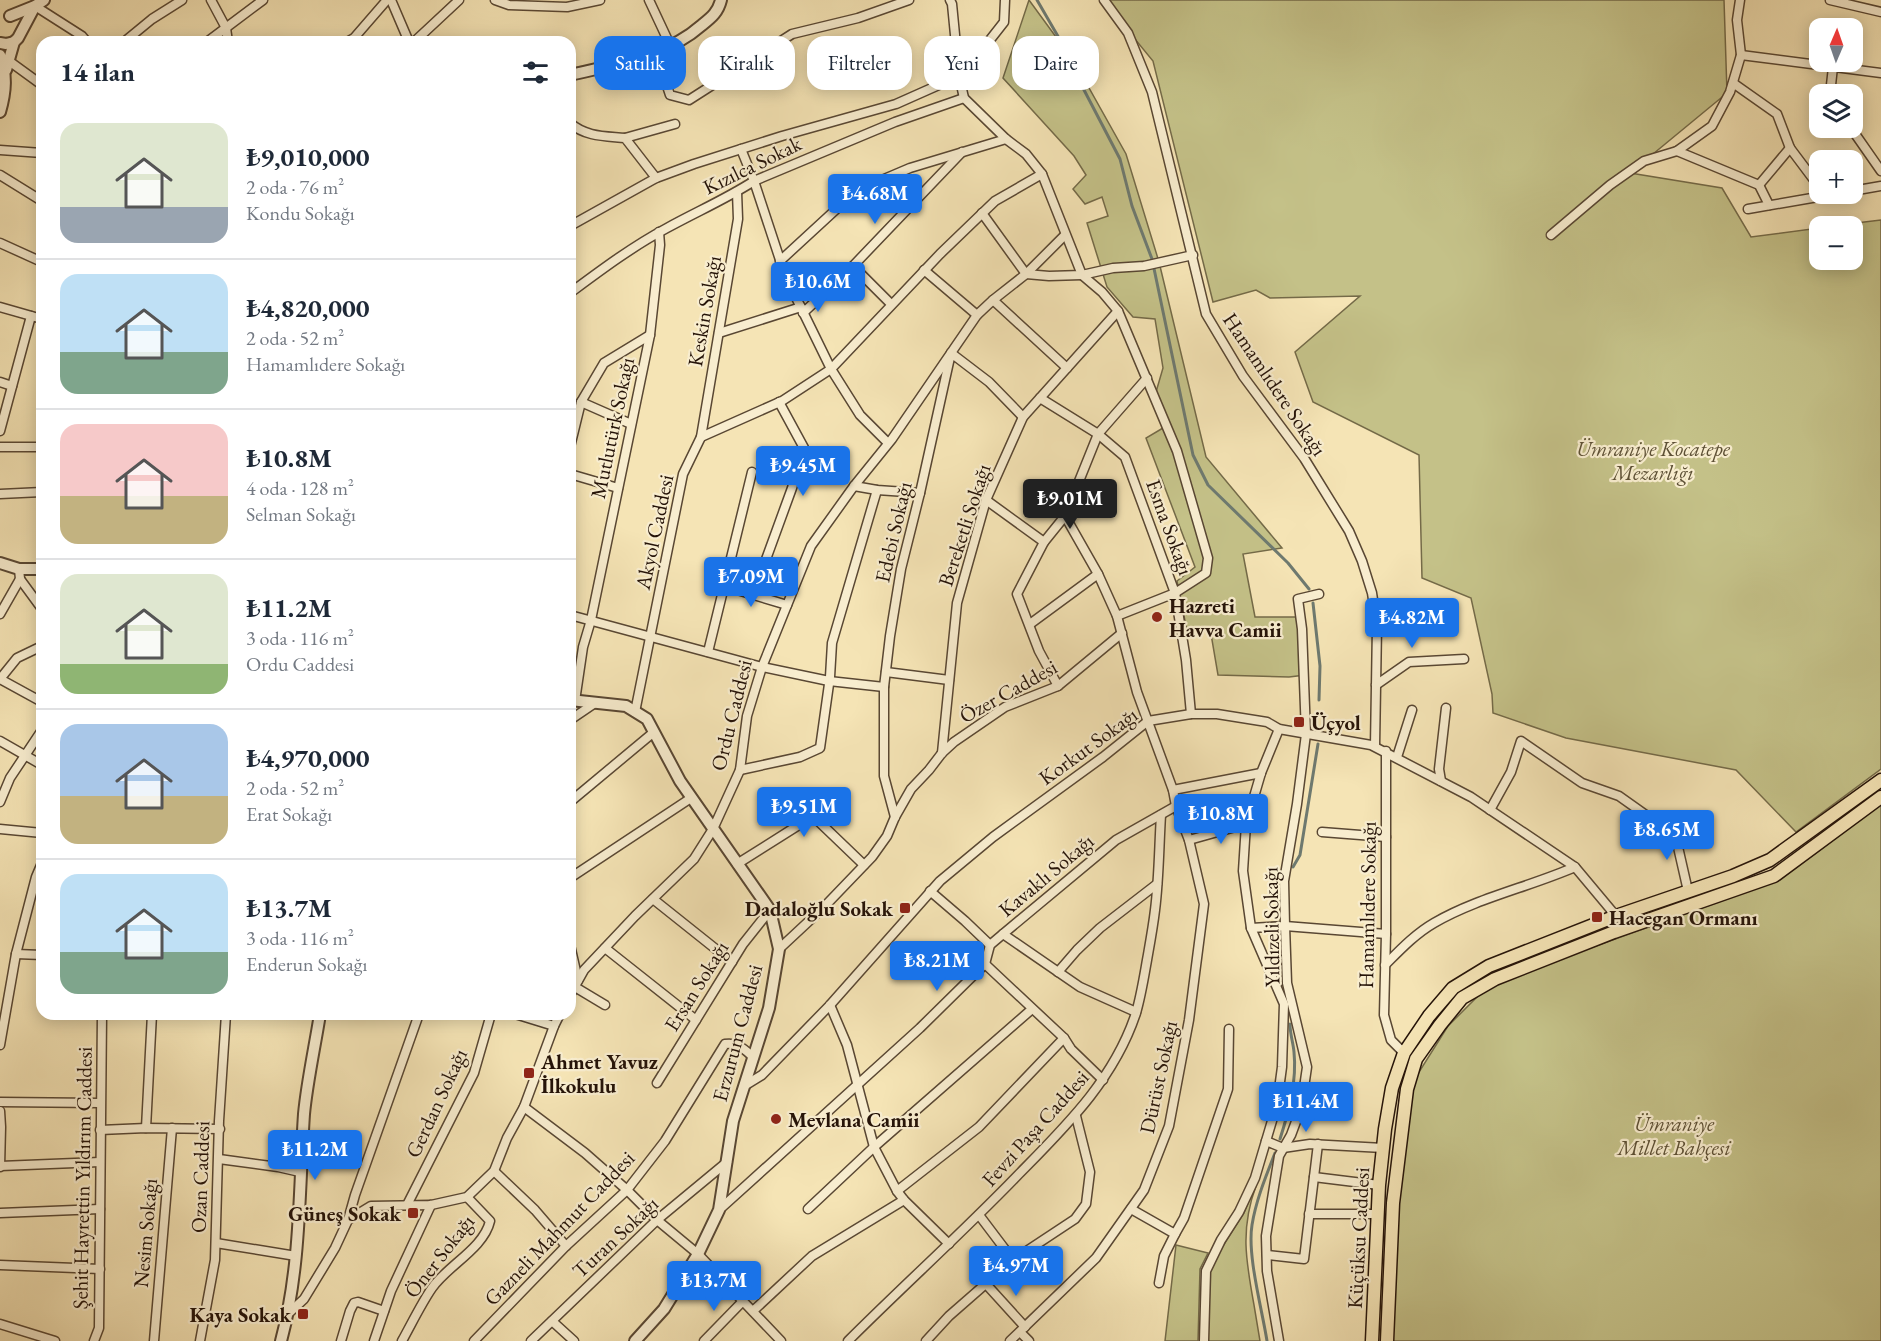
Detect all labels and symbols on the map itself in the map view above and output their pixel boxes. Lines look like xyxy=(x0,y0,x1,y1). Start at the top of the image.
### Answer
north arrow xyxy=(1809,18,1863,72)
street label: Kızılca Sokak xyxy=(698,129,807,200)
pin: ₺4.68M xyxy=(826,174,924,225)
street label: Keskin Sokağı xyxy=(681,254,727,368)
pin: ₺10.6M xyxy=(769,262,867,313)
street label: Hamamlıdere Sokağı xyxy=(1217,307,1333,461)
street label: Mutlutürk Sokağı xyxy=(584,355,640,501)
park label: Ümraniye Kocatepe Mezarlığı xyxy=(1576,435,1731,486)
pin: ₺9.45M xyxy=(754,446,852,497)
street label: Bereketli Sokağı xyxy=(932,460,996,590)
street label: Akyol Caddesi xyxy=(628,472,679,593)
street label: Esma Sokağı xyxy=(1140,475,1200,579)
street label: Edebi Sokağı xyxy=(868,479,918,585)
pin: ₺9.01M xyxy=(1021,479,1119,530)
pin: ₺7.09M xyxy=(702,557,800,608)
place label: Hazreti Havva Camii xyxy=(1169,592,1282,643)
pin: ₺4.82M xyxy=(1363,598,1461,649)
marker: Hazreti Havva Camii xyxy=(1150,610,1164,624)
street label: Özer Caddesi xyxy=(954,653,1062,729)
street label: Ordu Caddesi xyxy=(704,657,758,773)
street label: Korkut Sokağı xyxy=(1033,701,1143,791)
place label: Üçyol xyxy=(1311,709,1361,736)
marker: Üçyol xyxy=(1292,715,1306,729)
pin: ₺9.51M xyxy=(755,787,853,838)
pin: ₺10.8M xyxy=(1172,794,1270,845)
pin: ₺8.65M xyxy=(1618,810,1716,861)
street label: Hamamlıdere Sokağı xyxy=(1352,821,1382,989)
street label: Kavaklı Sokağı xyxy=(993,827,1099,923)
street label: Yıldızeli Sokağı xyxy=(1256,867,1286,987)
place label: Dadaloğlu Sokak xyxy=(745,895,894,922)
marker: Dadaloğlu Sokak xyxy=(898,901,912,915)
place label: Hacegan Ormanı xyxy=(1609,904,1758,931)
marker: Hacegan Ormanı xyxy=(1590,910,1604,924)
street label: Ersan Sokağı xyxy=(658,936,734,1036)
pin: ₺8.21M xyxy=(888,941,986,992)
street label: Erzurum Caddesi xyxy=(706,961,768,1105)
street label: Dürüst Sokağı xyxy=(1133,1018,1183,1136)
street label: Gerdan Sokağı xyxy=(399,1044,473,1162)
street label: Şehit Hayrettin Yıldırım Caddesi xyxy=(66,1047,98,1309)
place label: Ahmet Yavuz İlkokulu xyxy=(540,1048,658,1099)
street label: Fevzi Paşa Caddesi xyxy=(976,1064,1094,1192)
marker: Ahmet Yavuz İlkokulu xyxy=(522,1066,536,1080)
pin: ₺11.4M xyxy=(1257,1082,1355,1133)
place label: Mevlana Camii xyxy=(788,1106,920,1133)
park label: Ümraniye Millet Bahçesi xyxy=(1615,1110,1731,1161)
marker: Mevlana Camii xyxy=(769,1112,783,1126)
street label: Ozan Caddesi xyxy=(185,1120,215,1234)
pin: ₺11.2M xyxy=(266,1130,364,1181)
street label: Gazneli Mahmut Caddesi xyxy=(478,1145,640,1311)
street label: Küçüksu Caddesi xyxy=(1341,1167,1375,1309)
street label: Nesim Sokağı xyxy=(127,1177,163,1289)
street label: Turan Sokağı xyxy=(566,1190,664,1284)
place label: Güneş Sokak xyxy=(288,1200,402,1227)
marker: Güneş Sokak xyxy=(406,1206,420,1220)
street label: Öner Sokağı xyxy=(398,1209,480,1303)
pin: ₺4.97M xyxy=(967,1246,1065,1297)
pin: ₺13.7M xyxy=(665,1261,763,1312)
place label: Kaya Sokak xyxy=(190,1301,292,1328)
marker: Kaya Sokak xyxy=(296,1307,310,1321)

